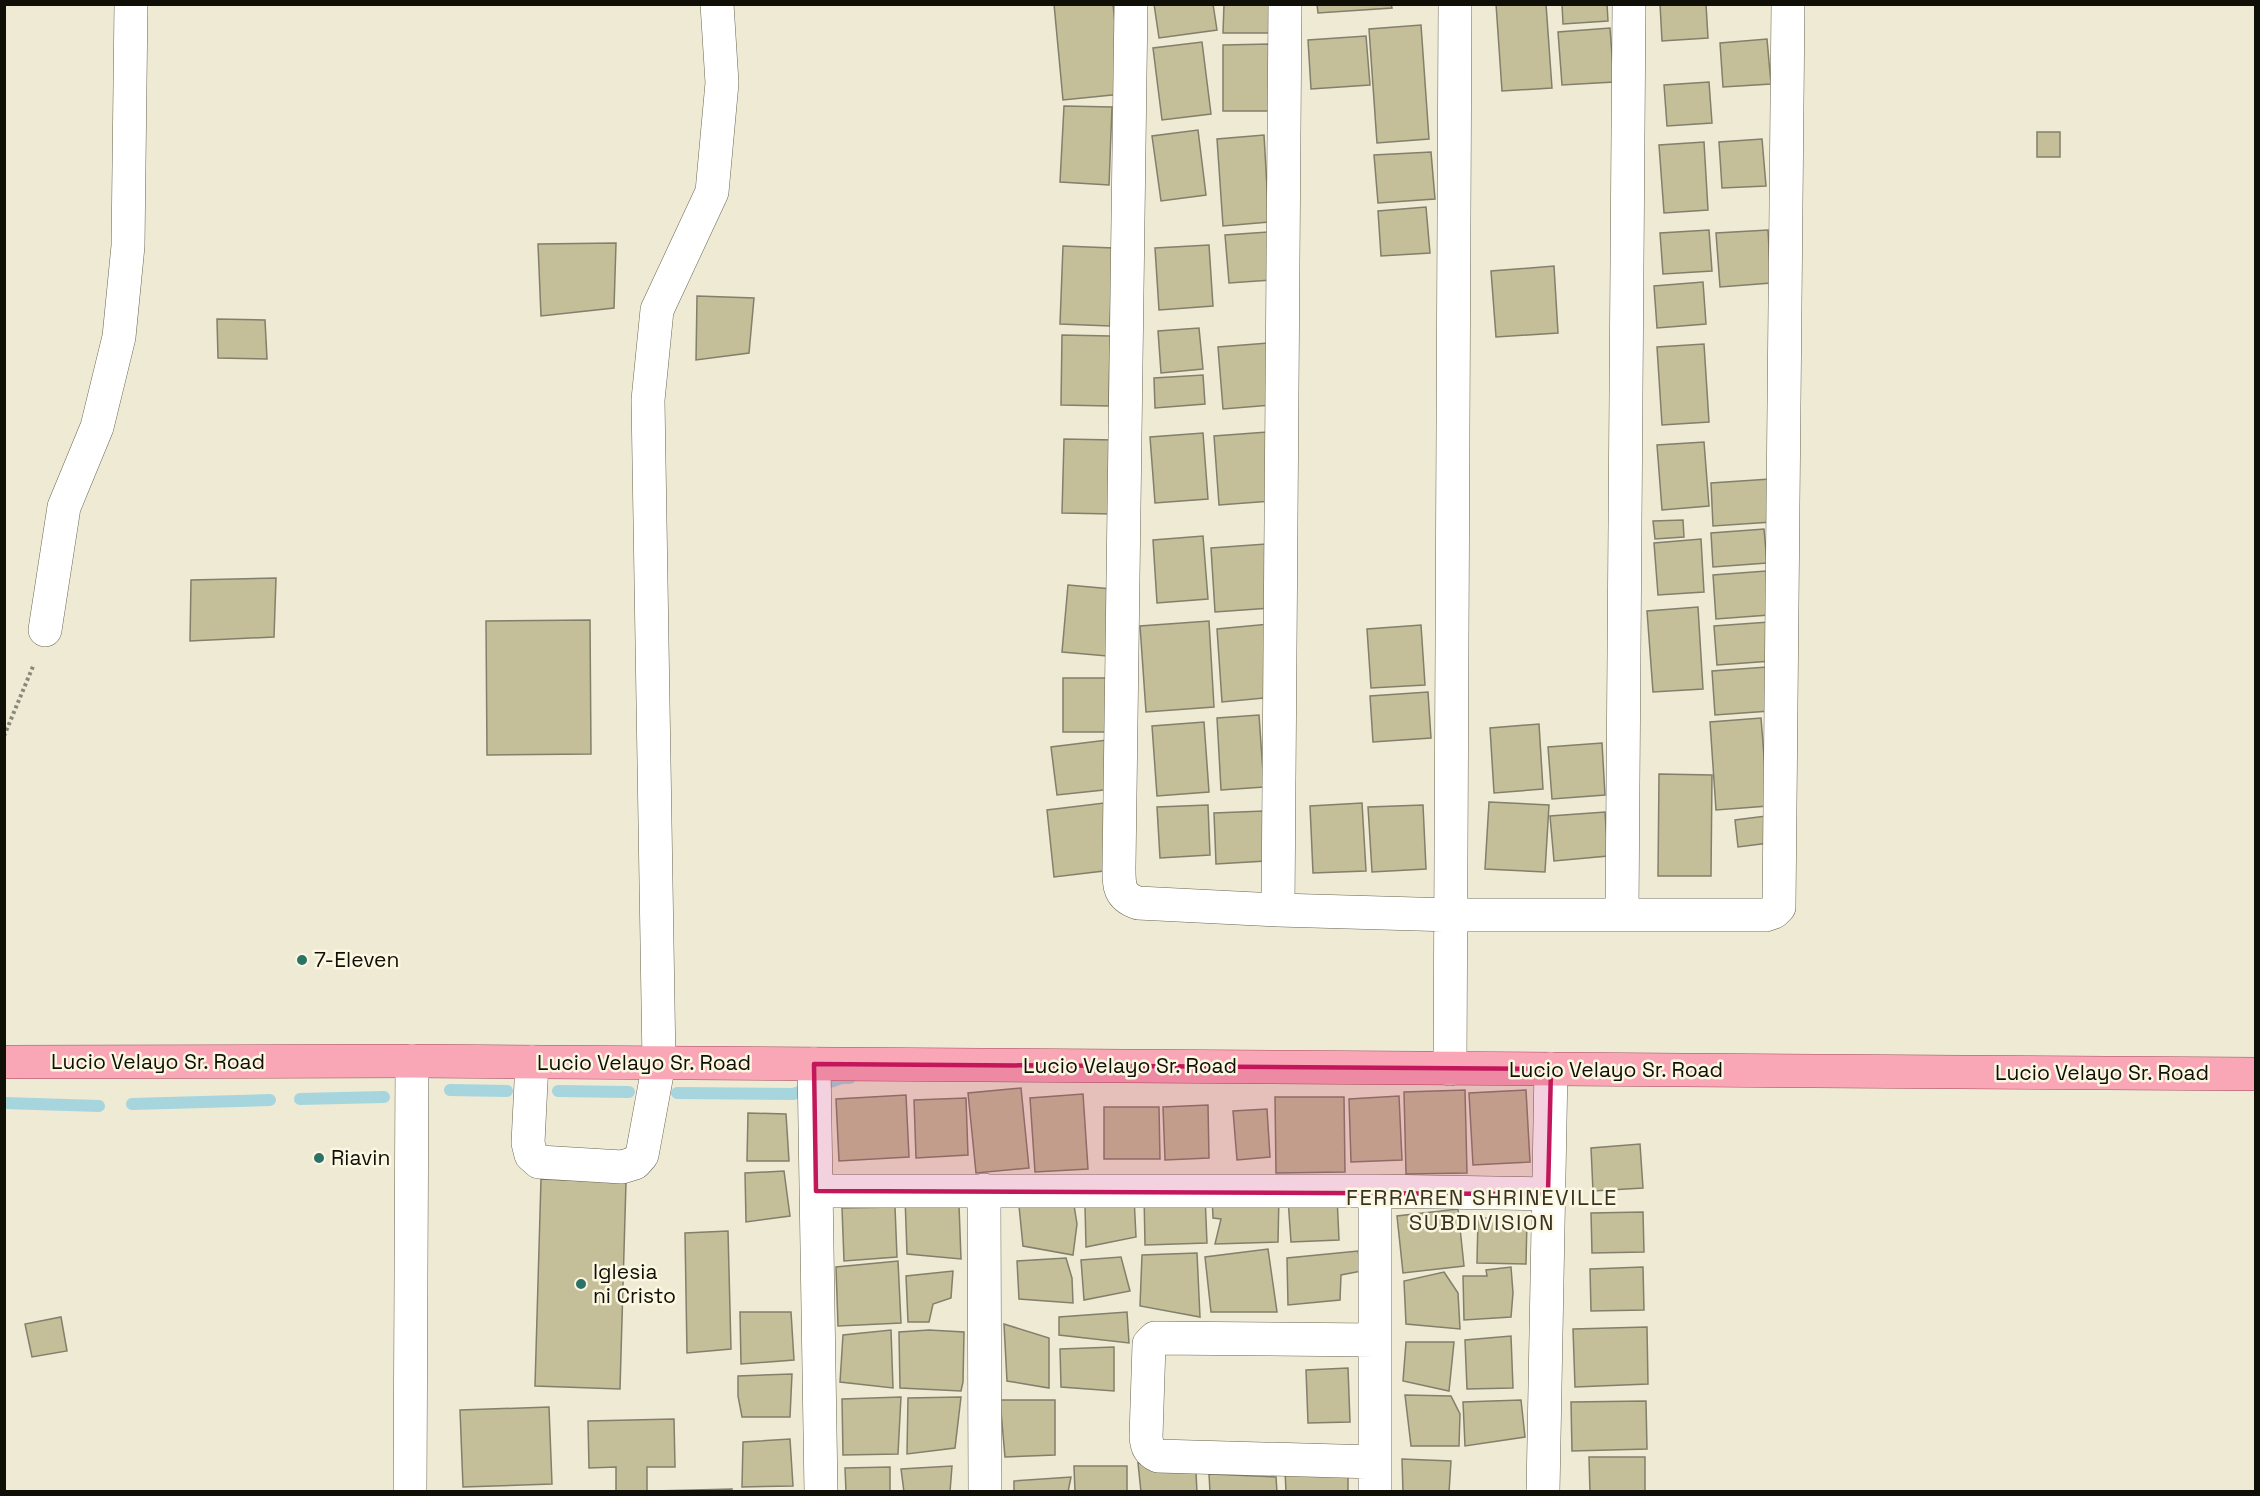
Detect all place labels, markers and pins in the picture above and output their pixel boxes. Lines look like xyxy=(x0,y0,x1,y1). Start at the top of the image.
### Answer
place label: 7-Eleven xyxy=(314,946,399,973)
marker: 7-Eleven xyxy=(295,953,309,967)
place label: Riavin xyxy=(331,1144,390,1171)
marker: Riavin xyxy=(312,1151,326,1165)
place label: Iglesia ni Cristo xyxy=(593,1258,676,1309)
marker: Iglesia ni Cristo xyxy=(574,1277,588,1291)

